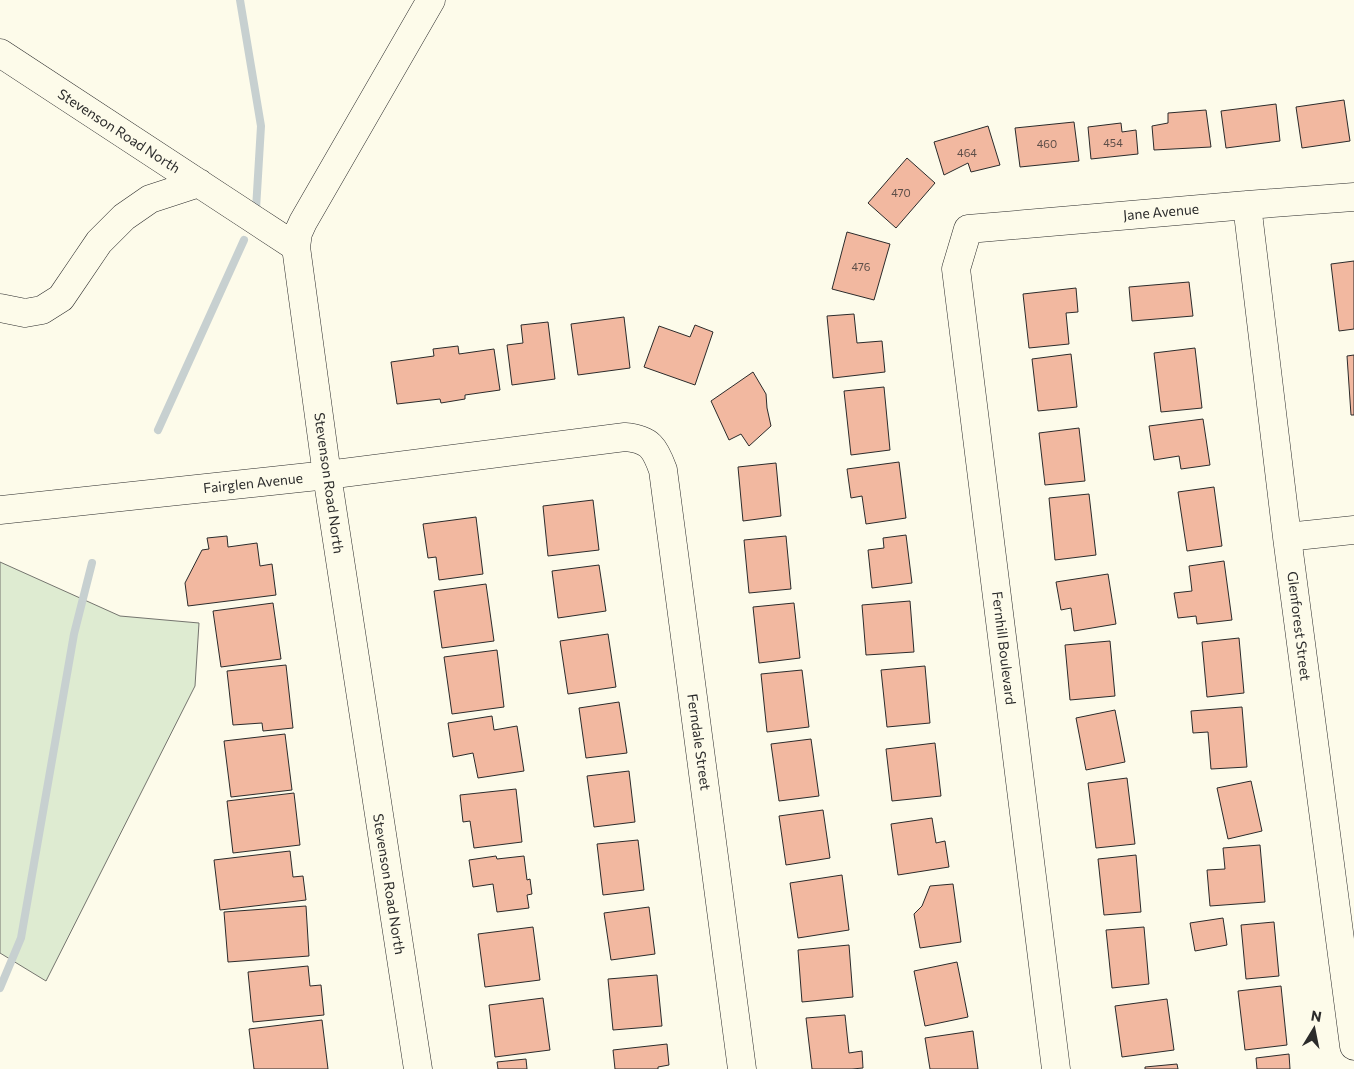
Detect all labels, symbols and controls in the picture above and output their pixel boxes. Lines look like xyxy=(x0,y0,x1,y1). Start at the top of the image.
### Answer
street label: Stevenson Road North xyxy=(55,85,184,176)
house number: 454 xyxy=(1103,136,1123,149)
house number: 460 xyxy=(1037,137,1057,150)
house number: 464 xyxy=(957,146,977,159)
house number: 470 xyxy=(891,186,911,199)
street label: Jane Avenue xyxy=(1122,200,1200,223)
house number: 476 xyxy=(852,260,871,273)
street label: Stevenson Road North xyxy=(311,411,348,555)
street label: Fairglen Avenue xyxy=(202,469,304,496)
street label: Glenforest Street xyxy=(1284,570,1315,682)
street label: Fernhill Boulevard xyxy=(989,590,1020,706)
street label: Ferndale Street xyxy=(684,693,715,792)
street label: Stevenson Road North xyxy=(370,812,409,956)
north arrow xyxy=(1289,1004,1339,1054)
text: N xyxy=(1310,1006,1323,1025)

